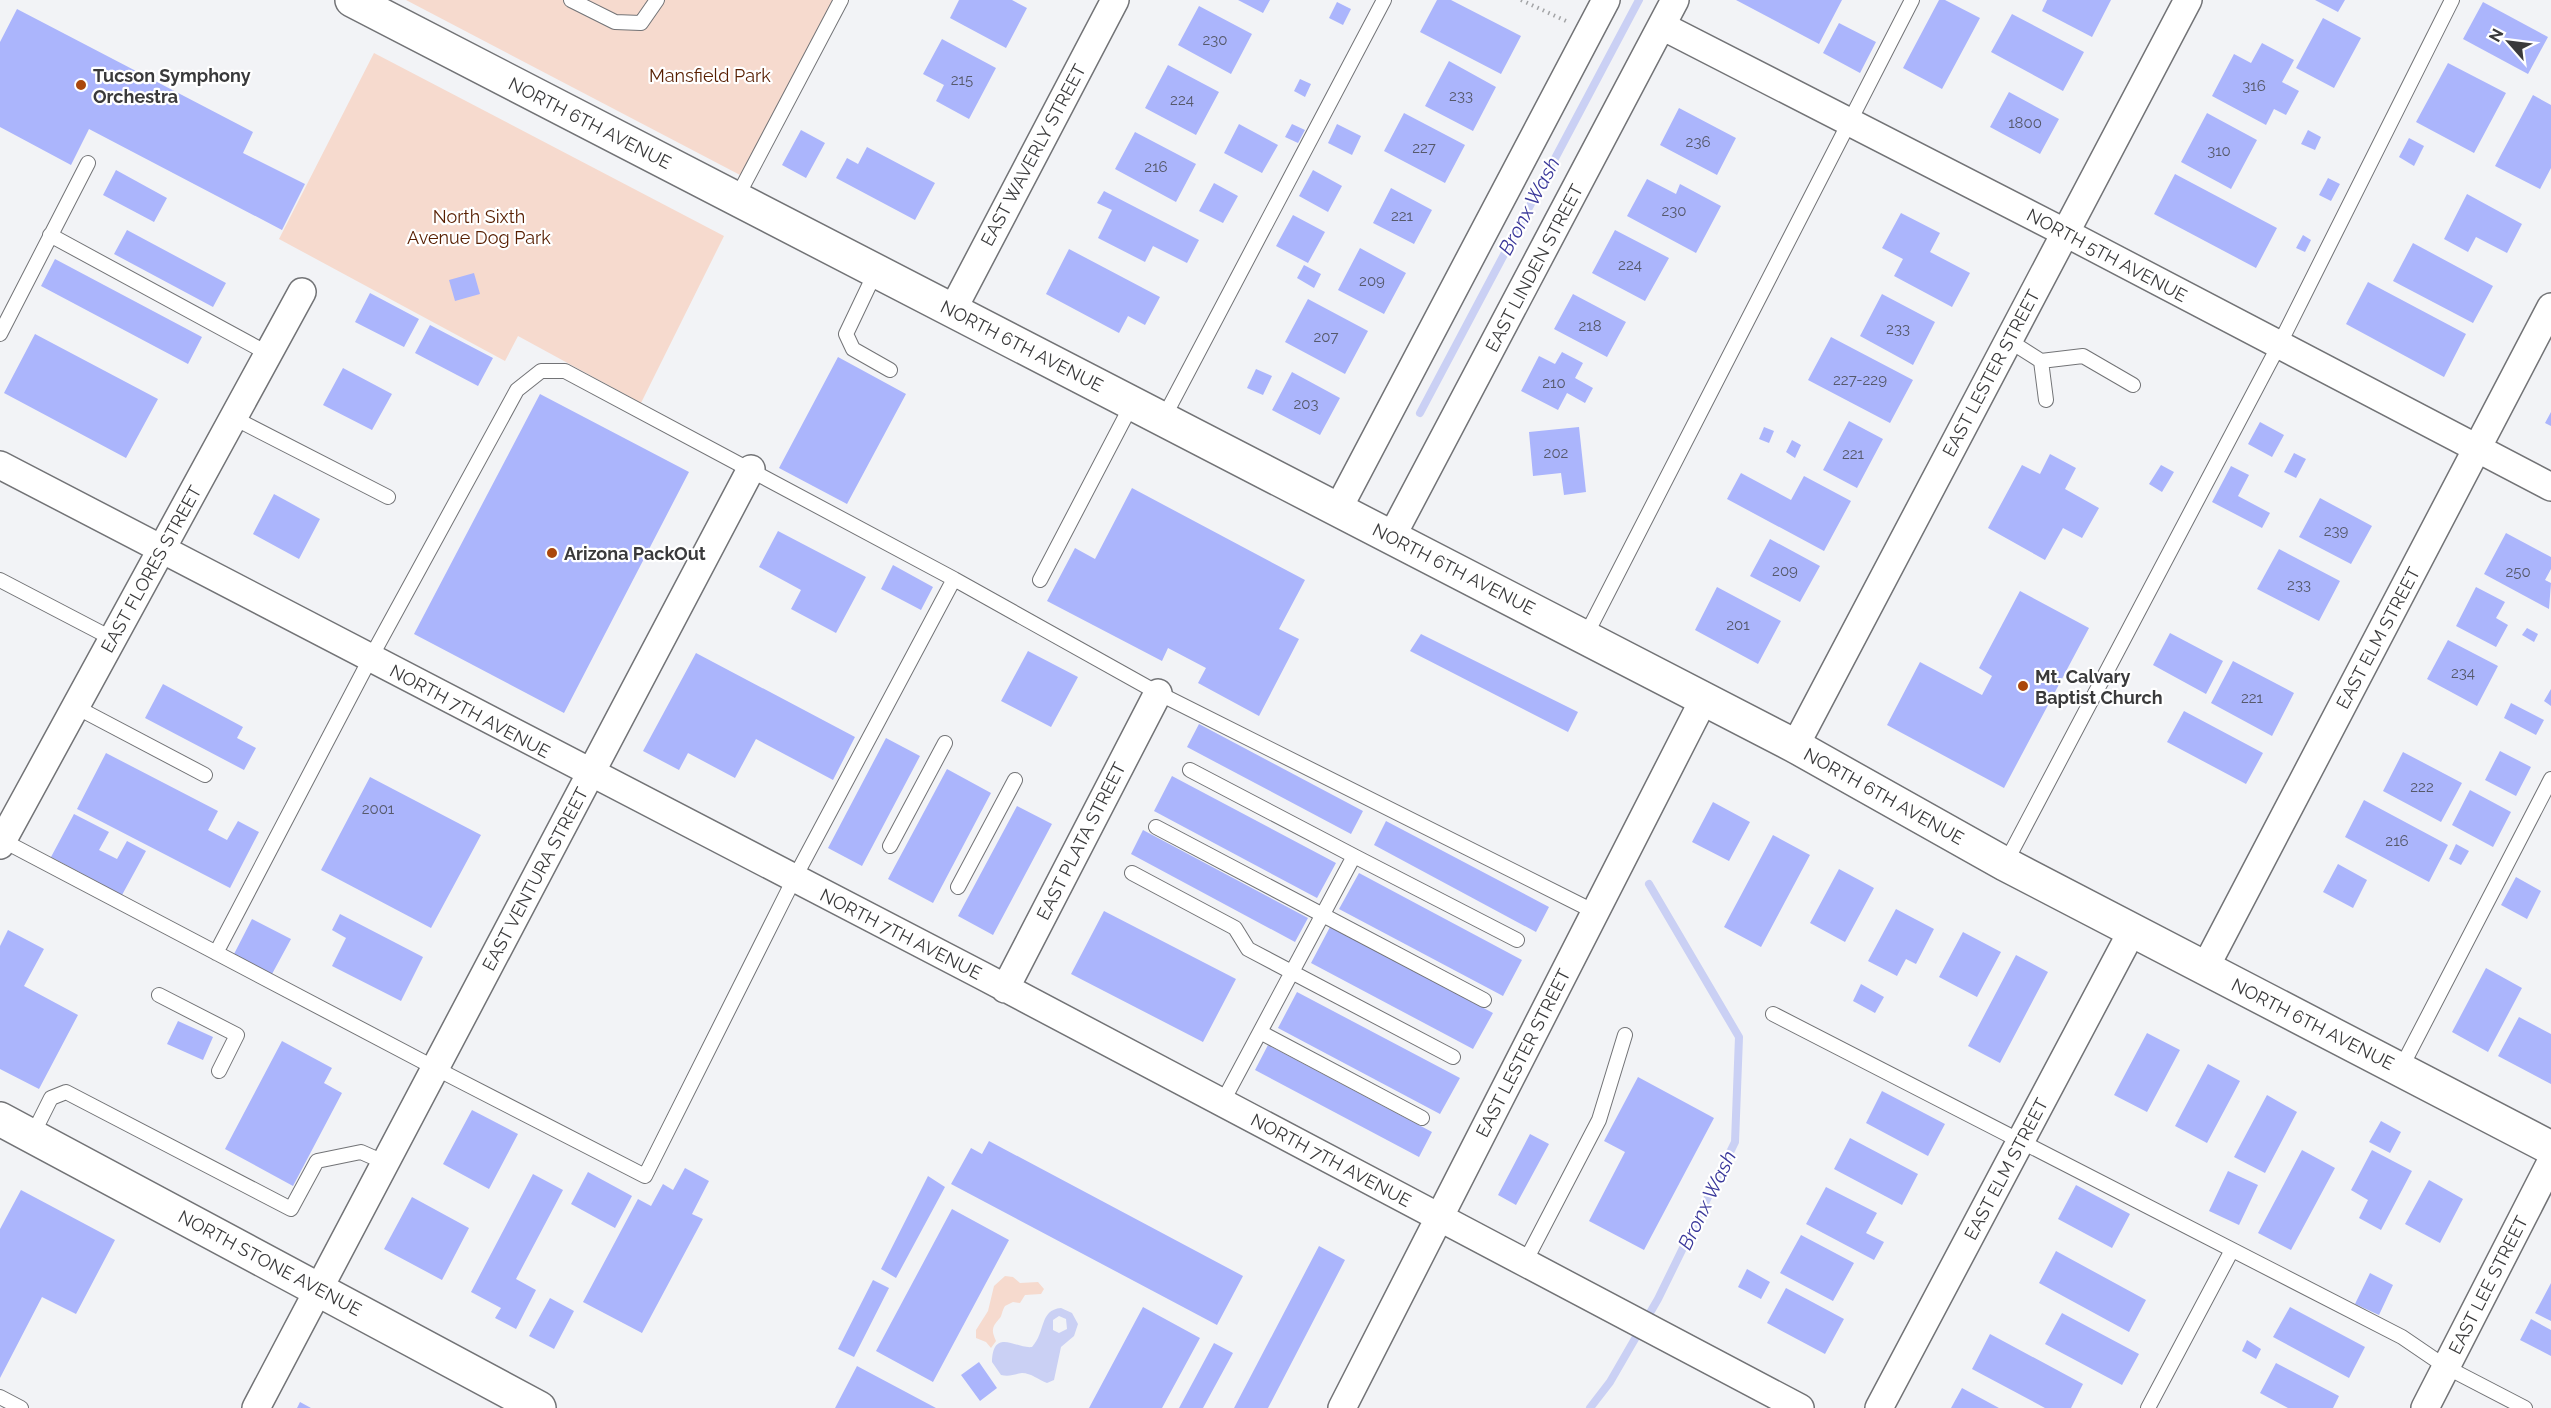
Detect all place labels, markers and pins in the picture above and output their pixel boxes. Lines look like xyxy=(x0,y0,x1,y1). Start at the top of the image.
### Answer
place label: Tucson Symphony Orchestra xyxy=(93,65,251,107)
marker: Tucson Symphony Orchestra xyxy=(74,78,88,92)
place label: Arizona PackOut xyxy=(564,543,706,564)
marker: Arizona PackOut xyxy=(545,546,559,560)
place label: Mt. Calvary Baptist Church xyxy=(2035,666,2163,708)
marker: Mt. Calvary Baptist Church xyxy=(2016,679,2030,693)

